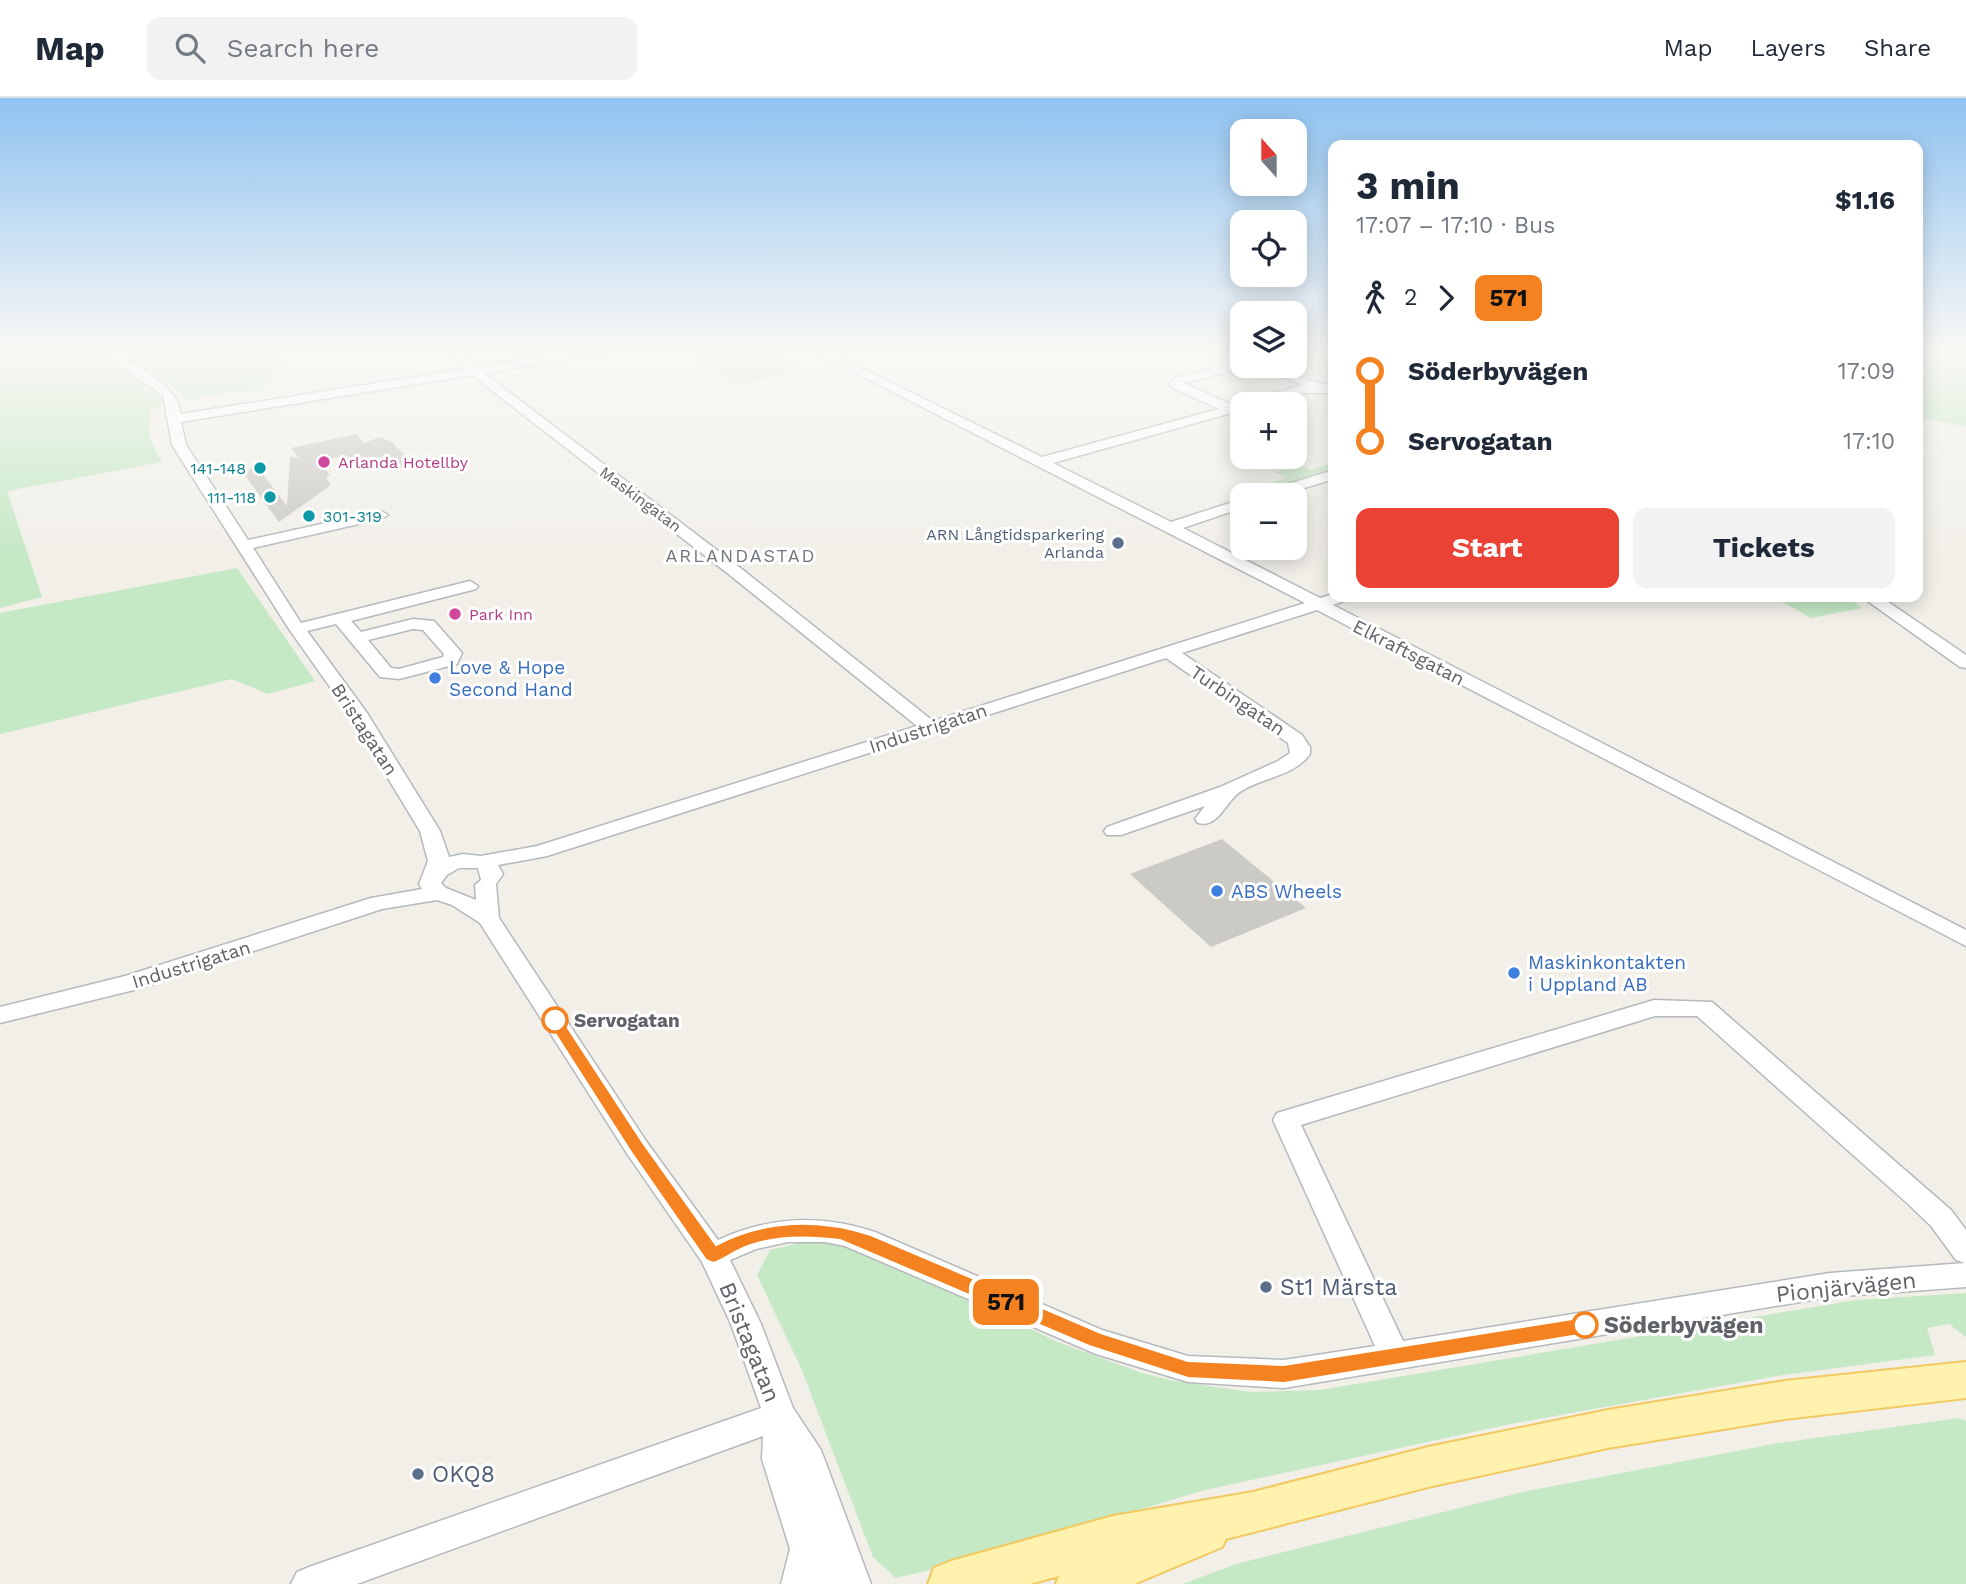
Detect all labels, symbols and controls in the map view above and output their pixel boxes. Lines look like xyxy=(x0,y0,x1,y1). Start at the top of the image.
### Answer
search box xyxy=(147,17,637,80)
text: Map xyxy=(35,29,105,68)
icon: search xyxy=(171,29,209,67)
text: Search here xyxy=(227,33,379,63)
text: Map xyxy=(1664,34,1712,62)
text: Layers xyxy=(1750,34,1826,62)
text: Share xyxy=(1864,34,1931,62)
north arrow xyxy=(1230,119,1307,196)
map controls xyxy=(1230,119,1307,560)
text: 3 min xyxy=(1356,164,1460,208)
text: $1.16 xyxy=(1835,185,1895,215)
button: locate xyxy=(1230,210,1307,287)
text: 17:07 – 17:10 · Bus xyxy=(1356,212,1555,239)
icon: walk xyxy=(1356,279,1394,317)
icon: forward xyxy=(1427,279,1465,317)
text: 2 xyxy=(1404,284,1417,311)
text: 571 xyxy=(1489,284,1528,312)
button: layers xyxy=(1230,301,1307,378)
text: Söderbyvägen xyxy=(1408,356,1588,386)
text: 17:09 xyxy=(1838,358,1895,385)
button: + xyxy=(1230,392,1307,469)
text: Servogatan xyxy=(1408,426,1553,456)
text: 17:10 xyxy=(1843,428,1895,455)
place label: Arlanda Hotellby xyxy=(338,453,469,472)
marker: Arlanda Hotellby xyxy=(316,454,332,470)
place label: 141-148 xyxy=(191,459,246,478)
marker: 141-148 xyxy=(252,460,268,476)
street label: Maskingatan xyxy=(596,463,685,536)
button: − xyxy=(1230,483,1307,560)
place label: 111-118 xyxy=(207,488,256,507)
marker: 111-118 xyxy=(262,489,278,505)
place label: 301-319 xyxy=(323,507,382,526)
marker: 301-319 xyxy=(301,508,317,524)
button: Start xyxy=(1356,508,1619,588)
button: Tickets xyxy=(1633,508,1895,588)
place label: ARN Långtidsparkering Arlanda xyxy=(926,525,1104,562)
marker: ARN Långtidsparkering Arlanda xyxy=(1110,535,1126,551)
district label: ARLANDASTAD xyxy=(665,545,817,566)
place label: Park Inn xyxy=(469,605,533,624)
marker: Park Inn xyxy=(447,606,463,622)
street label: Elkraftsgatan xyxy=(1349,614,1468,690)
place label: Love & Hope Second Hand xyxy=(449,656,573,701)
street label: Turbingatan xyxy=(1186,660,1290,741)
marker: Love & Hope Second Hand xyxy=(427,670,443,686)
street label: Bristagatan xyxy=(326,679,403,780)
street label: Industrigatan xyxy=(866,699,990,758)
place label: ABS Wheels xyxy=(1231,880,1342,903)
marker: ABS Wheels xyxy=(1209,883,1225,899)
street label: Industrigatan xyxy=(129,936,253,993)
place label: Maskinkontakten i Uppland AB xyxy=(1528,951,1686,996)
marker: Maskinkontakten i Uppland AB xyxy=(1506,965,1522,981)
marker: Servogatan xyxy=(542,1007,568,1033)
place label: Servogatan xyxy=(574,1009,680,1032)
street label: Pionjärvägen xyxy=(1774,1267,1918,1308)
place label: St1 Märsta xyxy=(1280,1274,1397,1301)
street label: Bristagatan xyxy=(713,1278,786,1406)
line badge: 571 xyxy=(966,1279,1046,1325)
marker: St1 Märsta xyxy=(1258,1279,1274,1295)
text: 571 xyxy=(987,1288,1025,1316)
marker: Söderbyvägen xyxy=(1572,1312,1598,1338)
place label: Söderbyvägen xyxy=(1604,1312,1764,1339)
place label: OKQ8 xyxy=(432,1461,495,1488)
marker: OKQ8 xyxy=(410,1466,426,1482)

